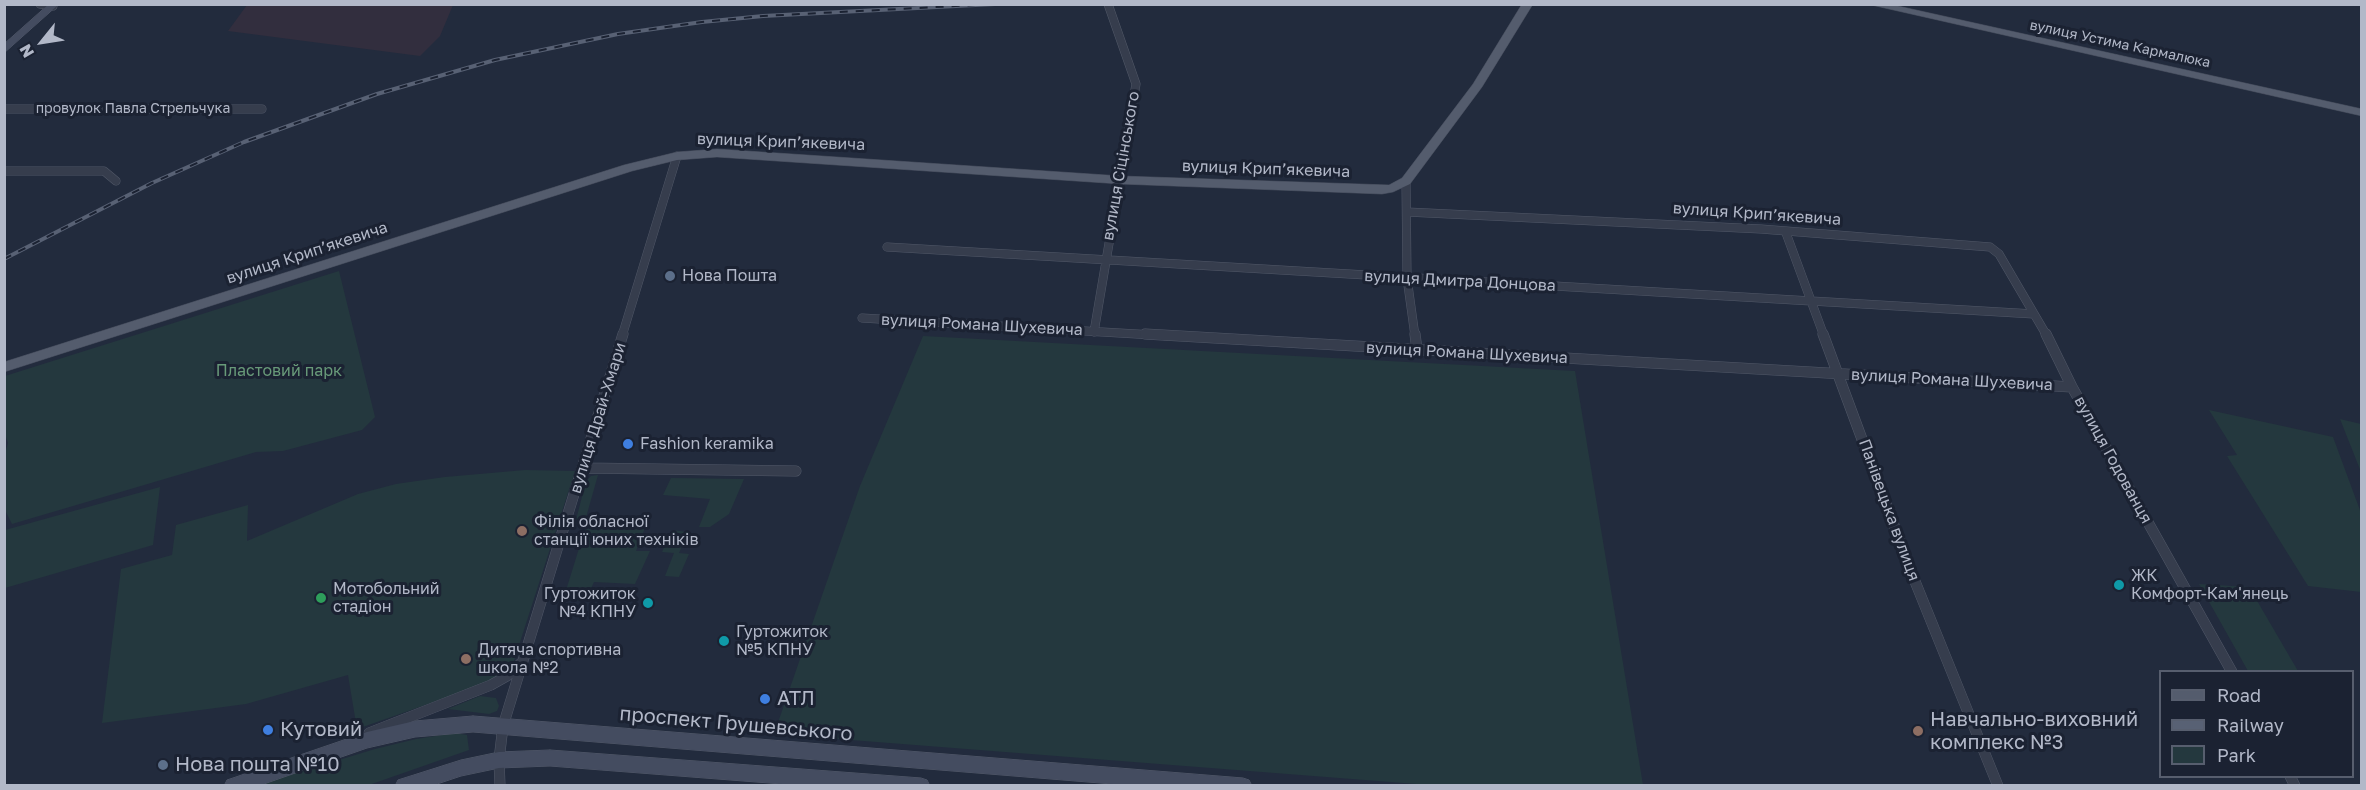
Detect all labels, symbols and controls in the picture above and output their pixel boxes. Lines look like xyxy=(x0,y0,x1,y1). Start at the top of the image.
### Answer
north arrow xyxy=(12,12,72,72)
street label: вулиця Устима Кармалюка xyxy=(2028,17,2212,71)
text: N xyxy=(15,41,38,61)
street label: вулиця Сіцінського xyxy=(1098,90,1144,242)
street label: провулок Павла Стрельчука xyxy=(36,101,230,117)
street label: вулиця Крипʼякевича xyxy=(696,129,866,155)
street label: вулиця Крипʼякевича xyxy=(1181,156,1351,182)
street label: вулиця Крипʼякевича xyxy=(1672,199,1842,229)
street label: вулиця Крипʼякевича xyxy=(224,218,390,288)
place label: Нова Пошта xyxy=(682,266,777,286)
street label: вулиця Дмитра Донцова xyxy=(1364,266,1556,296)
marker: Нова Пошта xyxy=(663,269,677,283)
street label: вулиця Романа Шухевича xyxy=(881,310,1083,340)
street label: вулиця Романа Шухевича xyxy=(1366,338,1568,368)
street label: вулиця Драй-Хмари xyxy=(566,340,630,496)
park label: Пластовий парк xyxy=(216,361,342,381)
street label: вулиця Романа Шухевича xyxy=(1851,365,2053,395)
street label: вулиця Годованця xyxy=(2070,393,2156,527)
place label: Fashion keramika xyxy=(640,434,774,454)
street label: Панівецька вулиця xyxy=(1854,436,1924,584)
marker: Fashion keramika xyxy=(621,437,635,451)
place label: Філія обласної станції юних техніків xyxy=(534,512,698,550)
marker: Філія обласної станції юних техніків xyxy=(515,524,529,538)
place label: ЖК Комфорт-Кам'янець xyxy=(2131,566,2288,604)
marker: ЖК Комфорт-Кам'янець xyxy=(2112,578,2126,592)
place label: Мотобольний стадіон xyxy=(333,579,439,617)
place label: Гуртожиток №4 КПНУ xyxy=(544,584,636,622)
marker: Мотобольний стадіон xyxy=(314,591,328,605)
marker: Гуртожиток №4 КПНУ xyxy=(641,596,655,610)
place label: Гуртожиток №5 КПНУ xyxy=(736,622,828,660)
marker: Гуртожиток №5 КПНУ xyxy=(717,634,731,648)
place label: Дитяча спортивна школа №2 xyxy=(478,640,621,678)
marker: Дитяча спортивна школа №2 xyxy=(459,652,473,666)
legend xyxy=(2159,670,2354,778)
text: Road xyxy=(2217,684,2261,706)
place label: АТЛ xyxy=(777,687,815,711)
marker: АТЛ xyxy=(758,692,772,706)
street label: проспект Грушевського xyxy=(618,702,854,746)
place label: Навчально-виховний комплекс №3 xyxy=(1930,708,2138,755)
text: Railway xyxy=(2217,714,2284,736)
place label: Кутовий xyxy=(280,718,362,742)
marker: Кутовий xyxy=(261,723,275,737)
marker: Навчально-виховний комплекс №3 xyxy=(1911,724,1925,738)
text: Park xyxy=(2217,744,2256,766)
place label: Нова пошта №10 xyxy=(175,753,340,777)
marker: Нова пошта №10 xyxy=(156,758,170,772)

